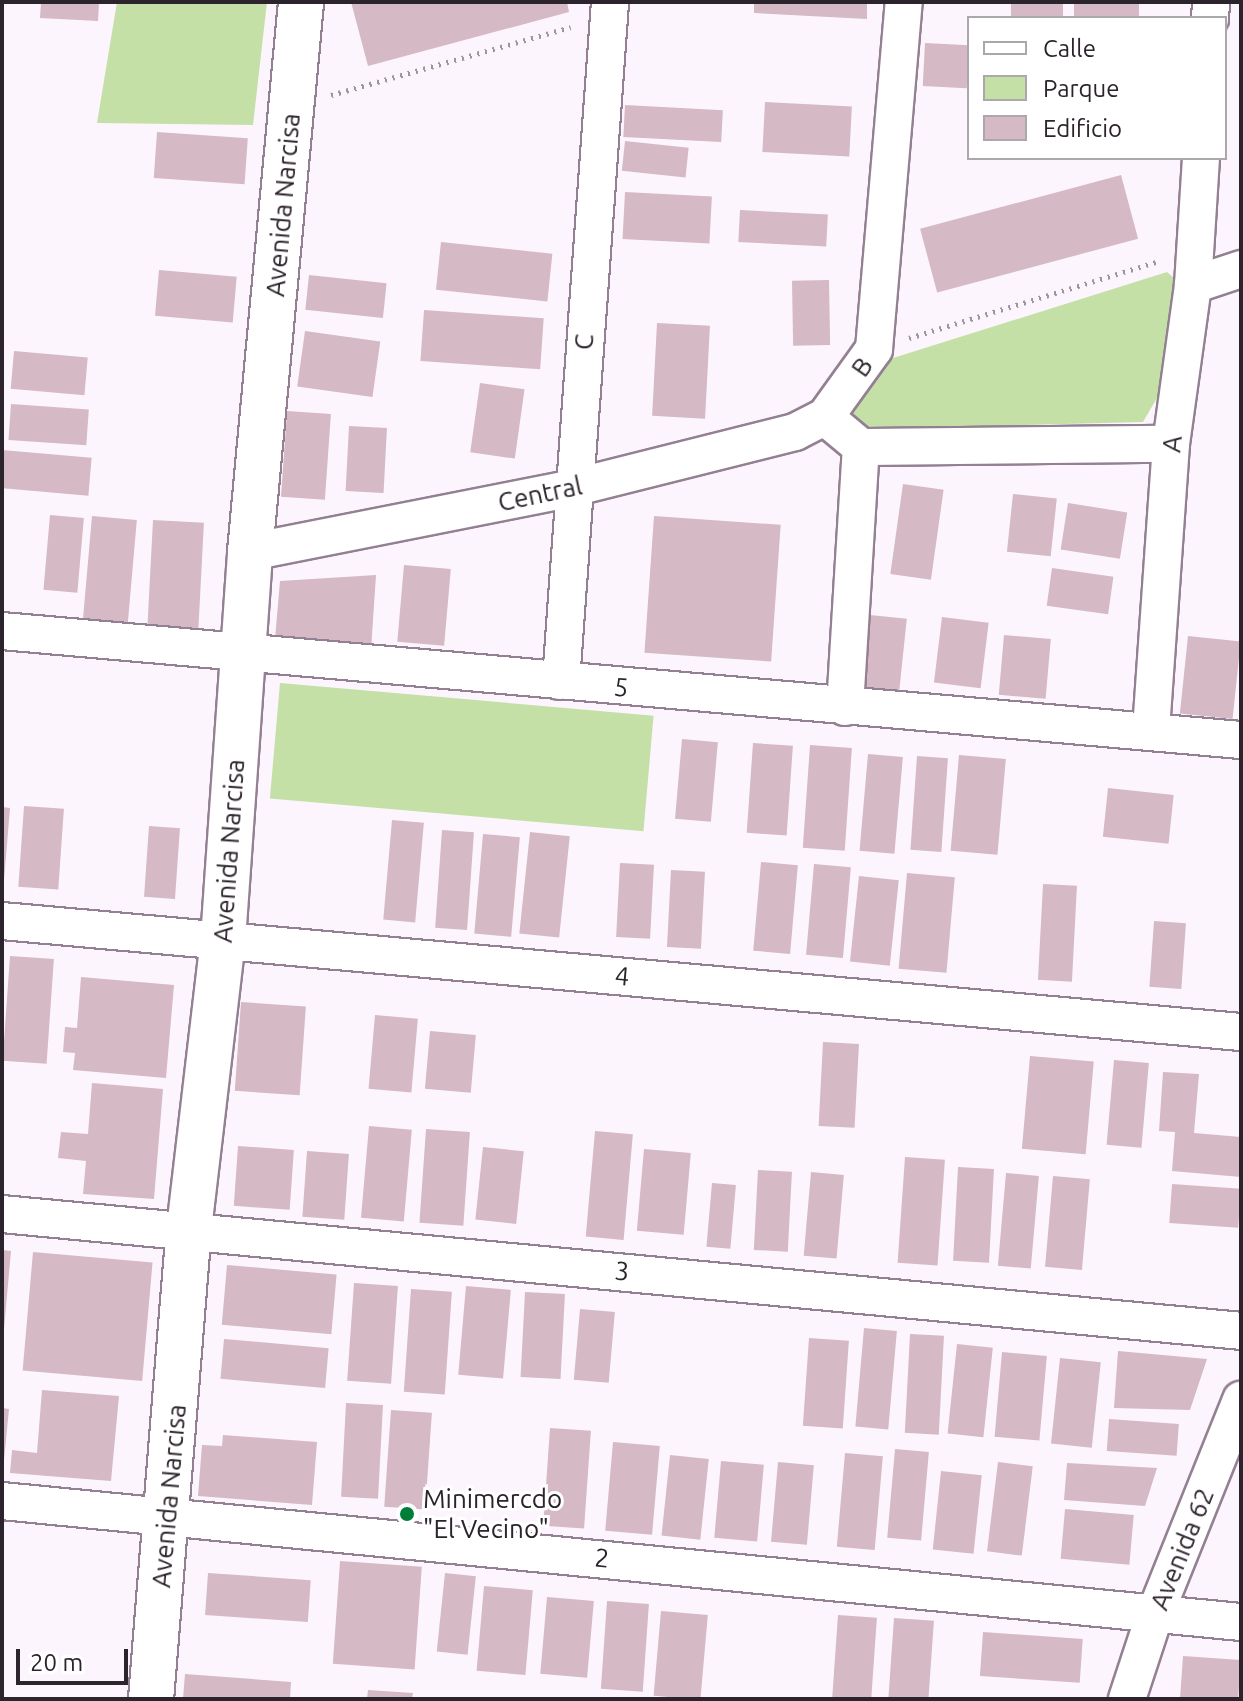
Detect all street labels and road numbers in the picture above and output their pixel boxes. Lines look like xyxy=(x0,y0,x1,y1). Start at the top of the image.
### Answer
street label: Avenida Narcisa xyxy=(259,112,307,298)
street label: C xyxy=(568,333,600,351)
street label: B xyxy=(844,351,880,383)
street label: A xyxy=(1156,434,1188,454)
street label: Central xyxy=(495,470,585,518)
street label: 5 xyxy=(612,671,630,703)
street label: Avenida Narcisa xyxy=(207,758,251,944)
street label: 4 xyxy=(613,960,631,992)
street label: 3 xyxy=(613,1255,631,1287)
street label: Avenida Narcisa xyxy=(145,1403,193,1589)
street label: Avenida 62 xyxy=(1143,1484,1221,1614)
street label: 2 xyxy=(593,1542,611,1574)

